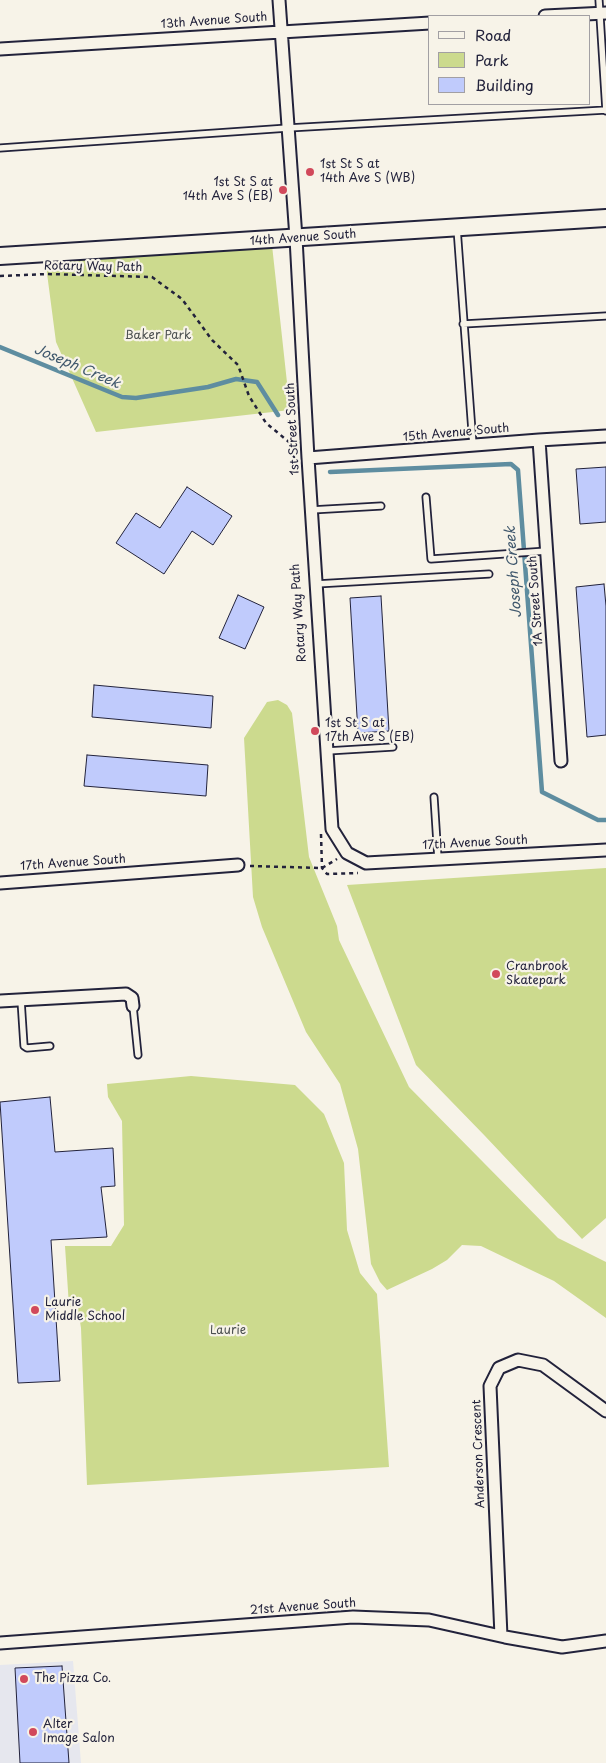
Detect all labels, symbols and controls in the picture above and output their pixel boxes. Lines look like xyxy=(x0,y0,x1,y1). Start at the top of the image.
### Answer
street label: 13th Avenue South xyxy=(160,10,268,32)
legend xyxy=(428,15,591,105)
text: Road xyxy=(475,23,511,46)
text: Park xyxy=(475,48,509,71)
text: Building xyxy=(475,73,534,96)
place label: 1st St S at 14th Ave S (WB) xyxy=(320,158,415,186)
marker: 1st St S at 14th Ave S (WB) xyxy=(304,166,316,178)
place label: 1st St S at 14th Ave S (EB) xyxy=(183,176,273,204)
marker: 1st St S at 14th Ave S (EB) xyxy=(277,184,289,196)
street label: 14th Avenue South xyxy=(249,227,357,249)
street label: Rotary Way Path xyxy=(44,259,142,275)
park label: Baker Park xyxy=(125,329,191,343)
water label: Joseph Creek xyxy=(31,341,123,393)
street label: 1st Street South xyxy=(283,382,303,476)
street label: 15th Avenue South xyxy=(402,421,510,445)
water label: Joseph Creek xyxy=(502,526,526,618)
street label: 1A Street South xyxy=(526,555,546,647)
street label: Rotary Way Path xyxy=(288,563,310,663)
place label: 1st St S at 17th Ave S (EB) xyxy=(325,717,414,745)
marker: 1st St S at 17th Ave S (EB) xyxy=(309,725,321,737)
street label: 17th Avenue South xyxy=(422,833,528,853)
street label: 17th Avenue South xyxy=(20,852,126,874)
place label: Cranbrook Skatepark xyxy=(506,960,568,988)
marker: Cranbrook Skatepark xyxy=(490,968,502,980)
place label: Laurie Middle School xyxy=(45,1296,125,1324)
marker: Laurie Middle School xyxy=(29,1304,41,1316)
park label: Laurie xyxy=(210,1324,246,1338)
street label: Anderson Crescent xyxy=(470,1399,488,1509)
street label: 21st Avenue South xyxy=(250,1596,356,1618)
place label: The Pizza Co. xyxy=(34,1672,111,1686)
marker: The Pizza Co. xyxy=(18,1673,30,1685)
place label: Alter Image Salon xyxy=(43,1718,115,1746)
marker: Alter Image Salon xyxy=(27,1726,39,1738)

